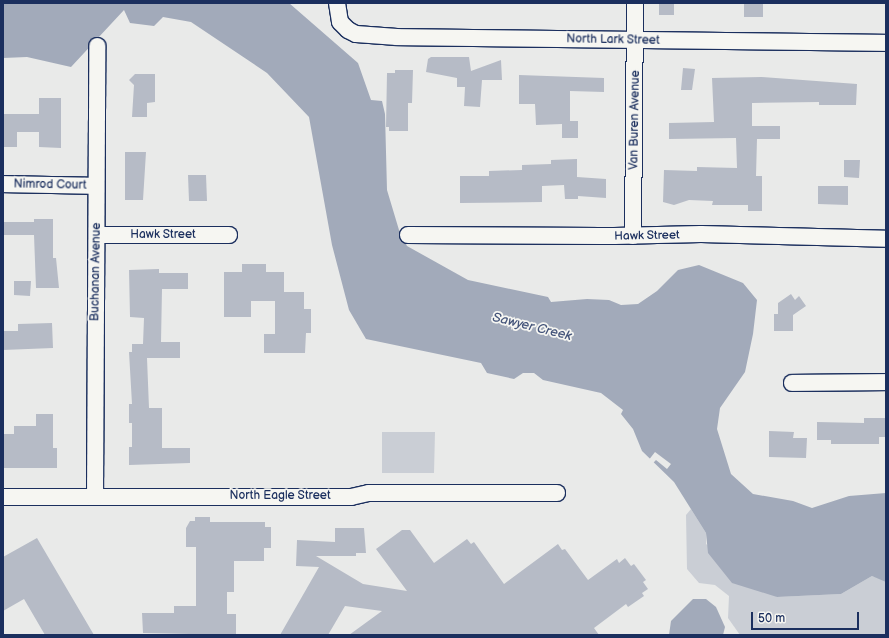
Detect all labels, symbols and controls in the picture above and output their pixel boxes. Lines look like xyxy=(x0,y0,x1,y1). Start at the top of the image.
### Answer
street label: North Lark Street xyxy=(566,32,660,48)
street label: Van Buren Avenue xyxy=(627,70,643,170)
street label: Nimrod Court xyxy=(13,177,87,193)
street label: Buchanan Avenue xyxy=(88,223,104,321)
street label: Hawk Street xyxy=(130,228,196,242)
street label: Hawk Street xyxy=(614,228,680,244)
water label: Sawyer Creek xyxy=(491,310,573,344)
street label: North Eagle Street xyxy=(229,489,331,503)
scale bar xyxy=(753,604,861,630)
text: 50 m xyxy=(758,611,785,626)

